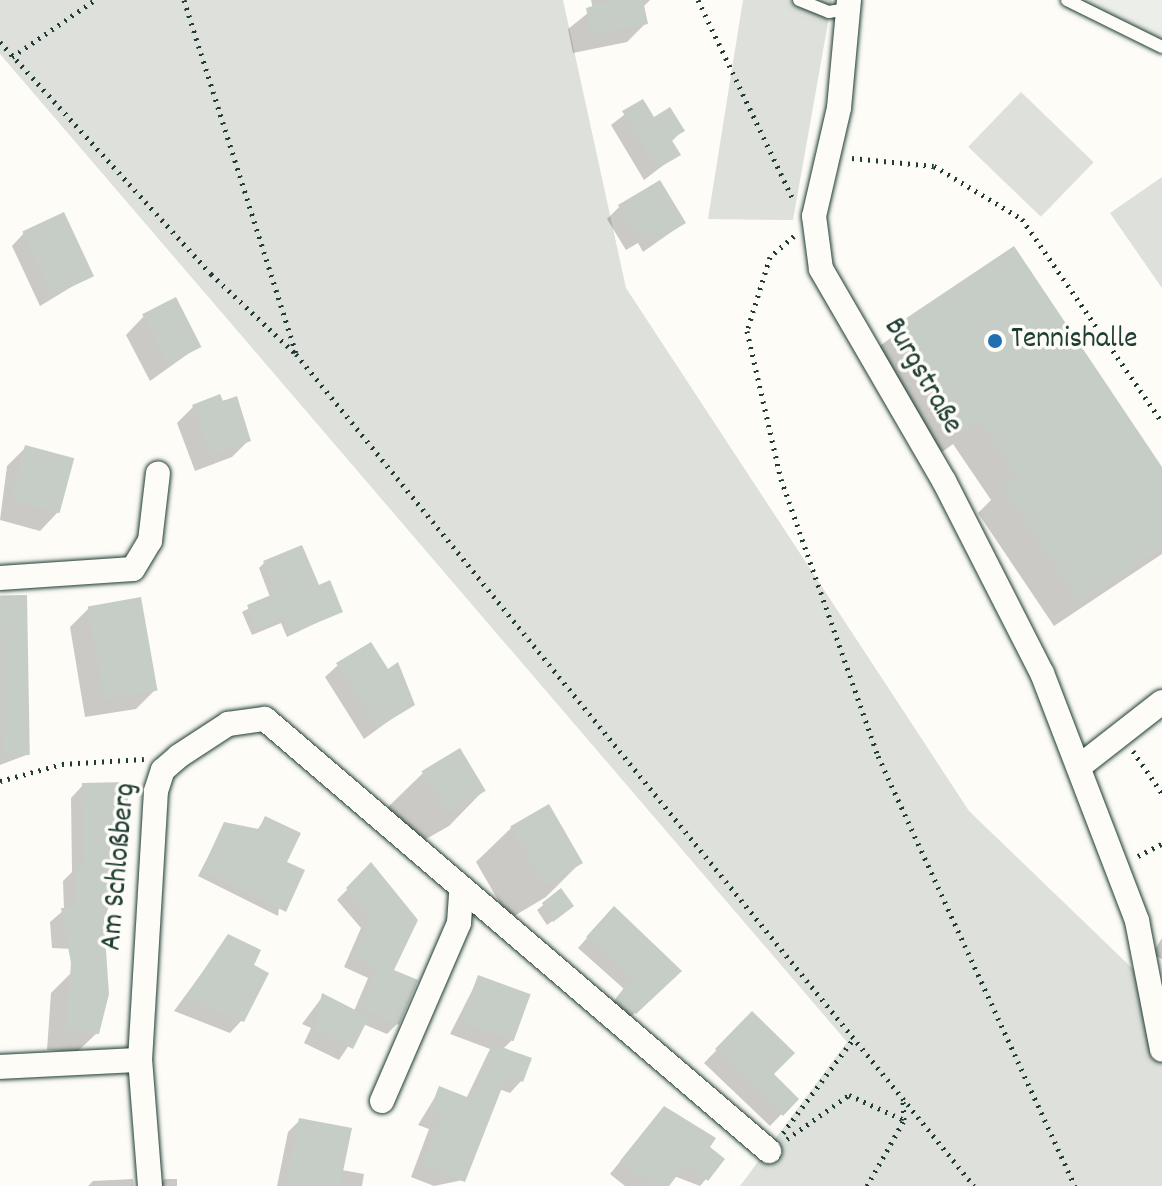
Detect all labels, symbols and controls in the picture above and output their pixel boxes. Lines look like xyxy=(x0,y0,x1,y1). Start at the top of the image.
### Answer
street label: Burgstraße xyxy=(873,313,969,441)
place label: Tennishalle xyxy=(1011,323,1137,359)
marker: Tennishalle xyxy=(986,332,1004,350)
street label: Am Schloßberg xyxy=(96,782,146,952)

